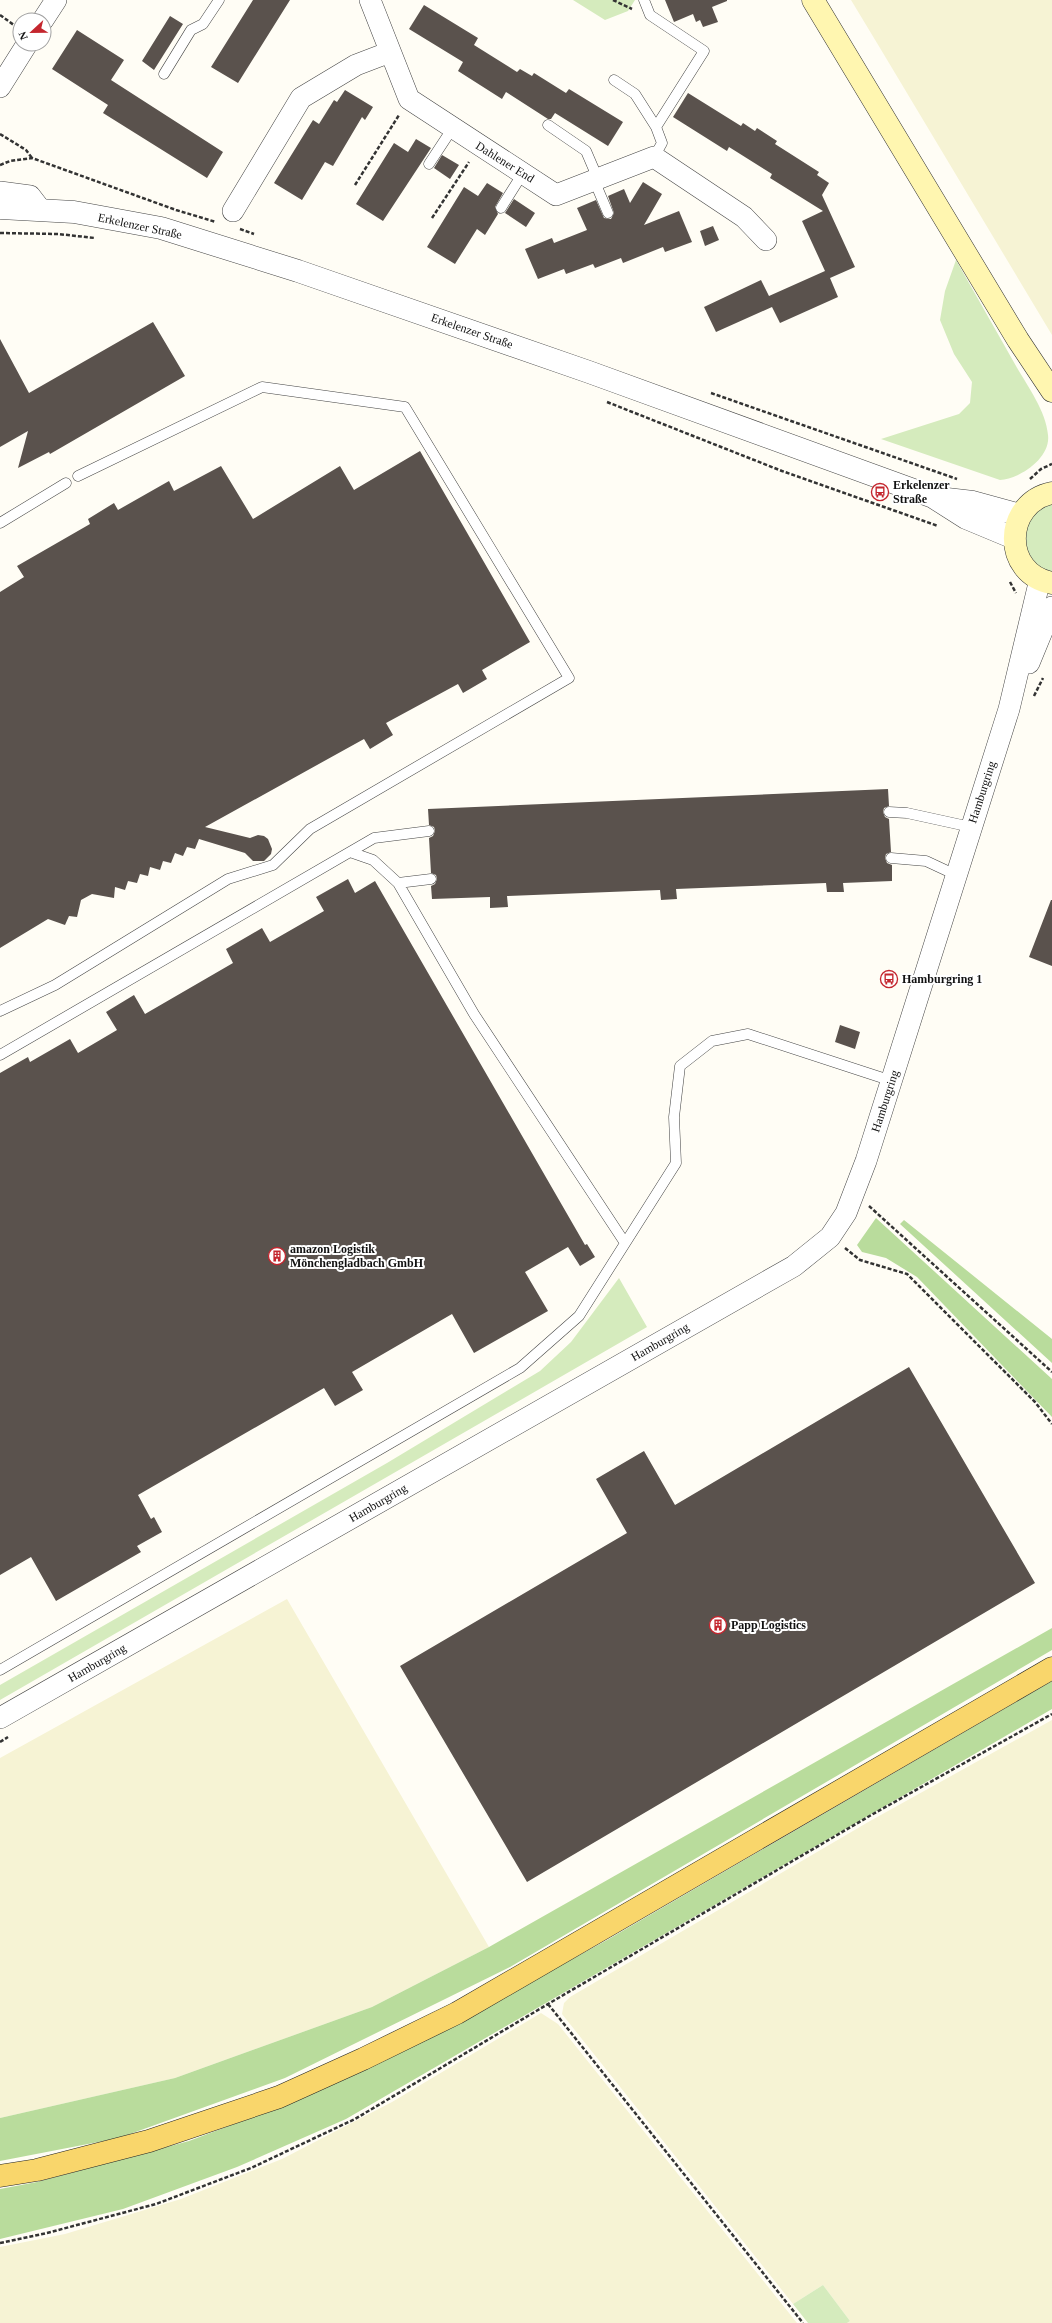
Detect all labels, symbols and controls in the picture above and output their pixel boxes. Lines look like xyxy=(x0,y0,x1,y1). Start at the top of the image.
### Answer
north arrow xyxy=(12,12,52,52)
text: N xyxy=(16,30,30,42)
street label: Dahlener End xyxy=(473,138,537,186)
street label: Erkelenzer Straße xyxy=(97,210,183,242)
street label: Erkelenzer Straße xyxy=(429,310,515,352)
place label: Erkelenzer Straße xyxy=(893,478,950,506)
bus stop icon: Erkelenzer Straße xyxy=(870,482,890,502)
street label: Hamburgring xyxy=(965,759,999,825)
bus stop icon: Hamburgring 1 xyxy=(879,969,899,989)
place label: Hamburgring 1 xyxy=(902,972,982,986)
street label: Hamburgring xyxy=(868,1068,902,1134)
place label: amazon Logistik Mönchengladbach GmbH xyxy=(290,1242,424,1270)
building icon: amazon Logistik Mönchengladbach GmbH xyxy=(267,1246,287,1266)
street label: Hamburgring xyxy=(629,1320,691,1364)
street label: Hamburgring xyxy=(347,1481,409,1525)
building icon: Papp Logistics xyxy=(708,1615,728,1635)
place label: Papp Logistics xyxy=(731,1618,806,1632)
street label: Hamburgring xyxy=(66,1641,128,1685)

